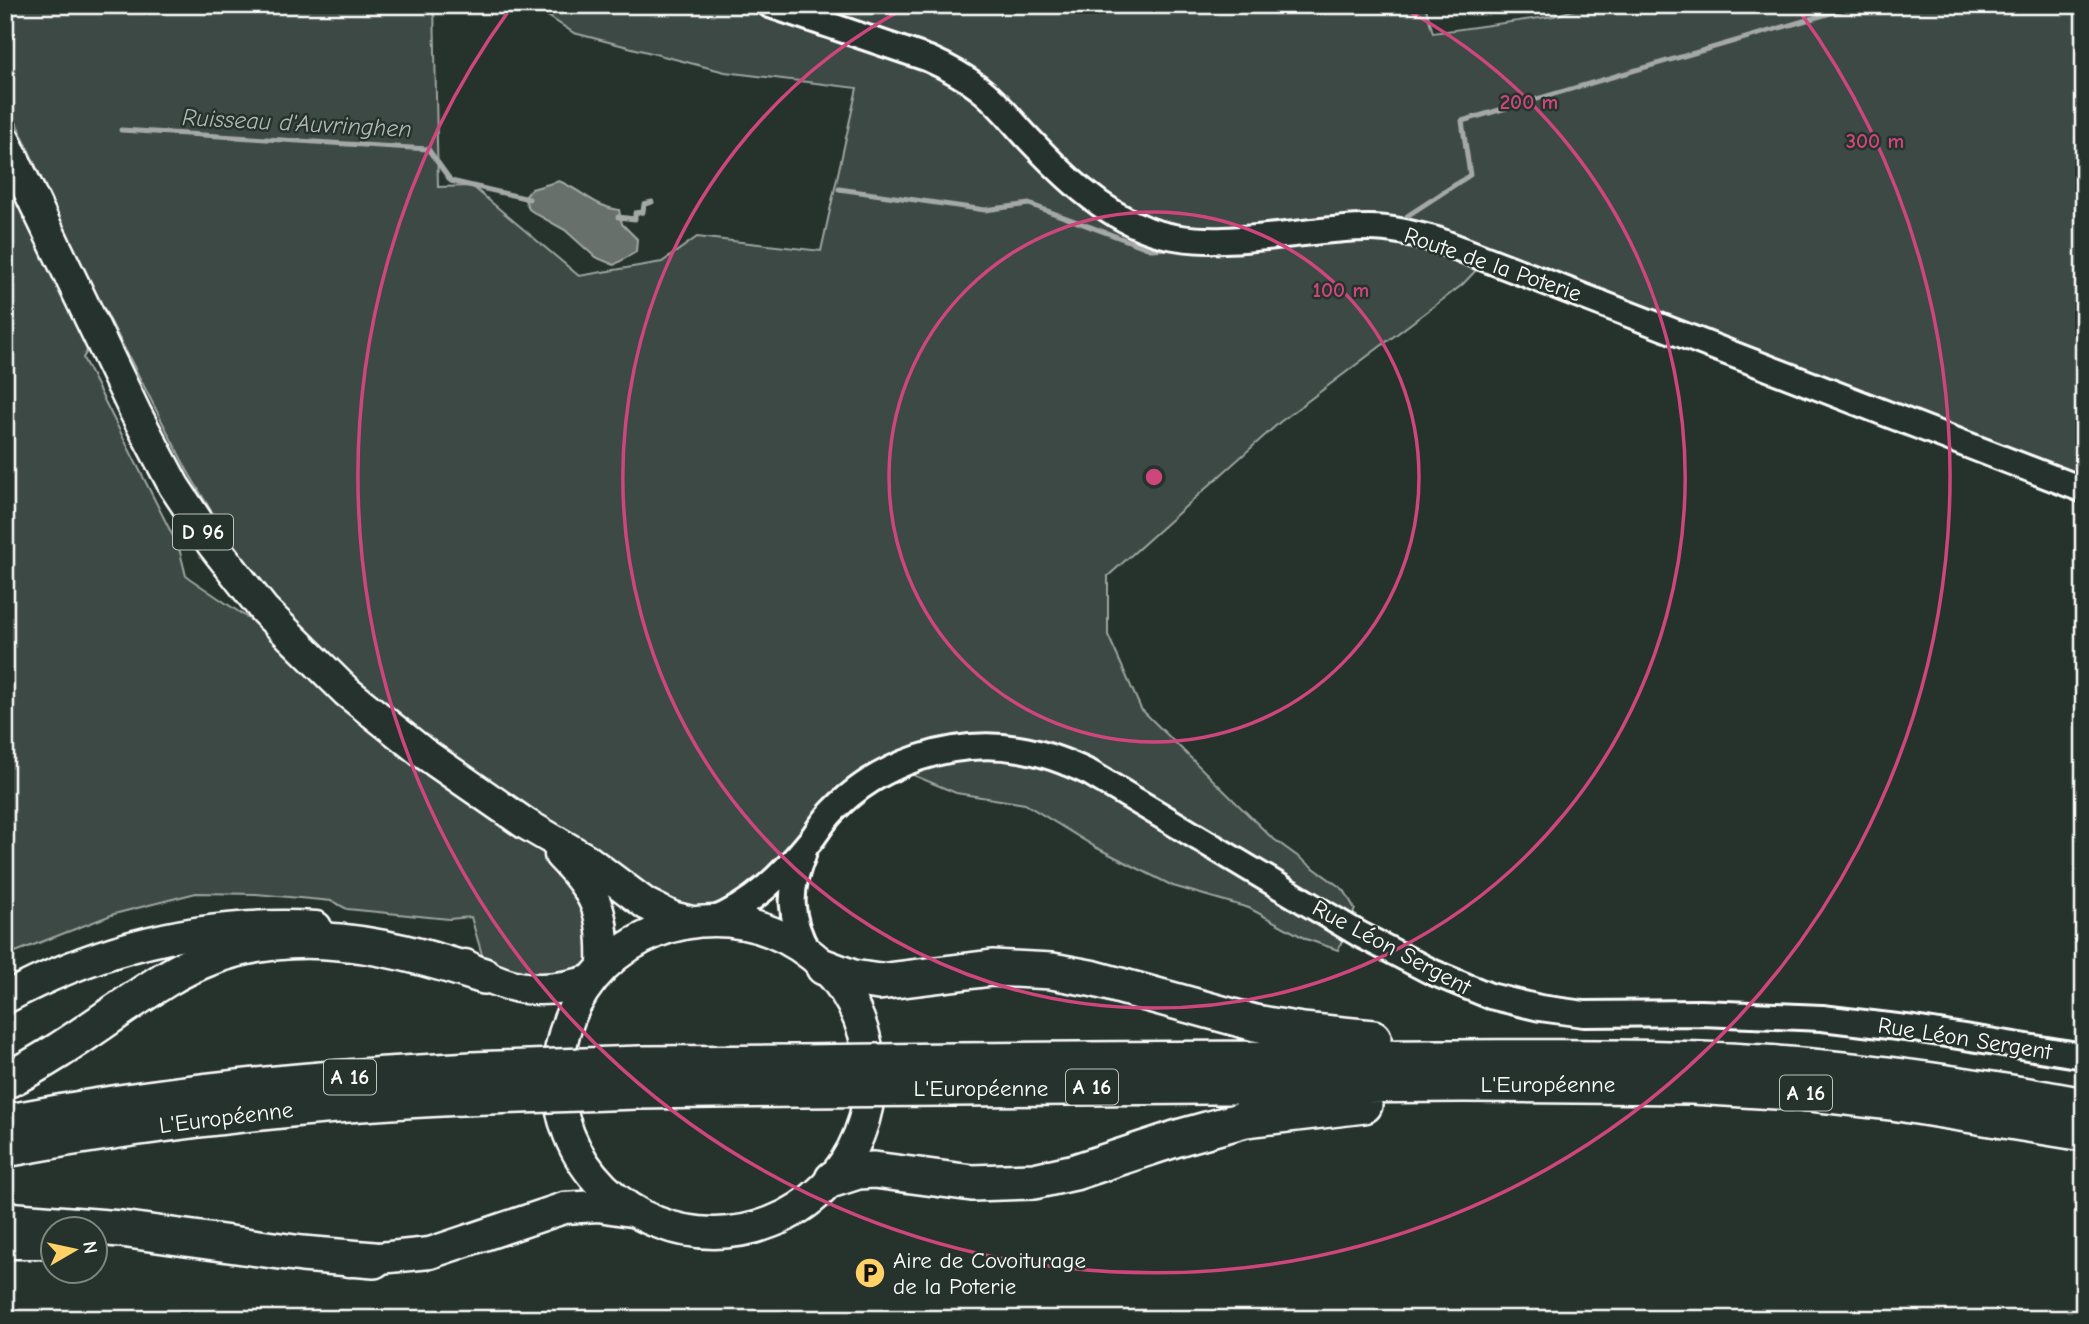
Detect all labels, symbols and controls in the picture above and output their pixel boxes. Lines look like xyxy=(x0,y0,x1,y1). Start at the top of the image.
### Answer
text: 200 m xyxy=(1500,90,1558,114)
water label: Ruisseau d'Auvringhen xyxy=(181,103,413,143)
text: 300 m xyxy=(1846,129,1904,153)
street label: Route de la Poterie xyxy=(1401,221,1585,307)
text: 100 m xyxy=(1313,278,1369,302)
centre of rings xyxy=(1142,465,1166,489)
road number: D 96 xyxy=(173,514,233,550)
street label: Rue Léon Sergent xyxy=(1308,894,1477,1001)
street label: Rue Léon Sergent xyxy=(1876,1011,2055,1066)
road number: A 16 xyxy=(324,1060,376,1094)
road number: A 16 xyxy=(1066,1070,1118,1104)
street label: L'Européenne xyxy=(1481,1071,1615,1098)
street label: L'Européenne xyxy=(914,1075,1048,1102)
road number: A 16 xyxy=(1780,1076,1832,1110)
street label: L'Européenne xyxy=(158,1096,295,1139)
north arrow xyxy=(38,1216,108,1286)
text: N xyxy=(78,1240,102,1255)
place label: Aire de Covoiturage de la Poterie xyxy=(893,1247,1086,1300)
parking icon: Aire de Covoiturage de la Poterie xyxy=(853,1256,887,1290)

